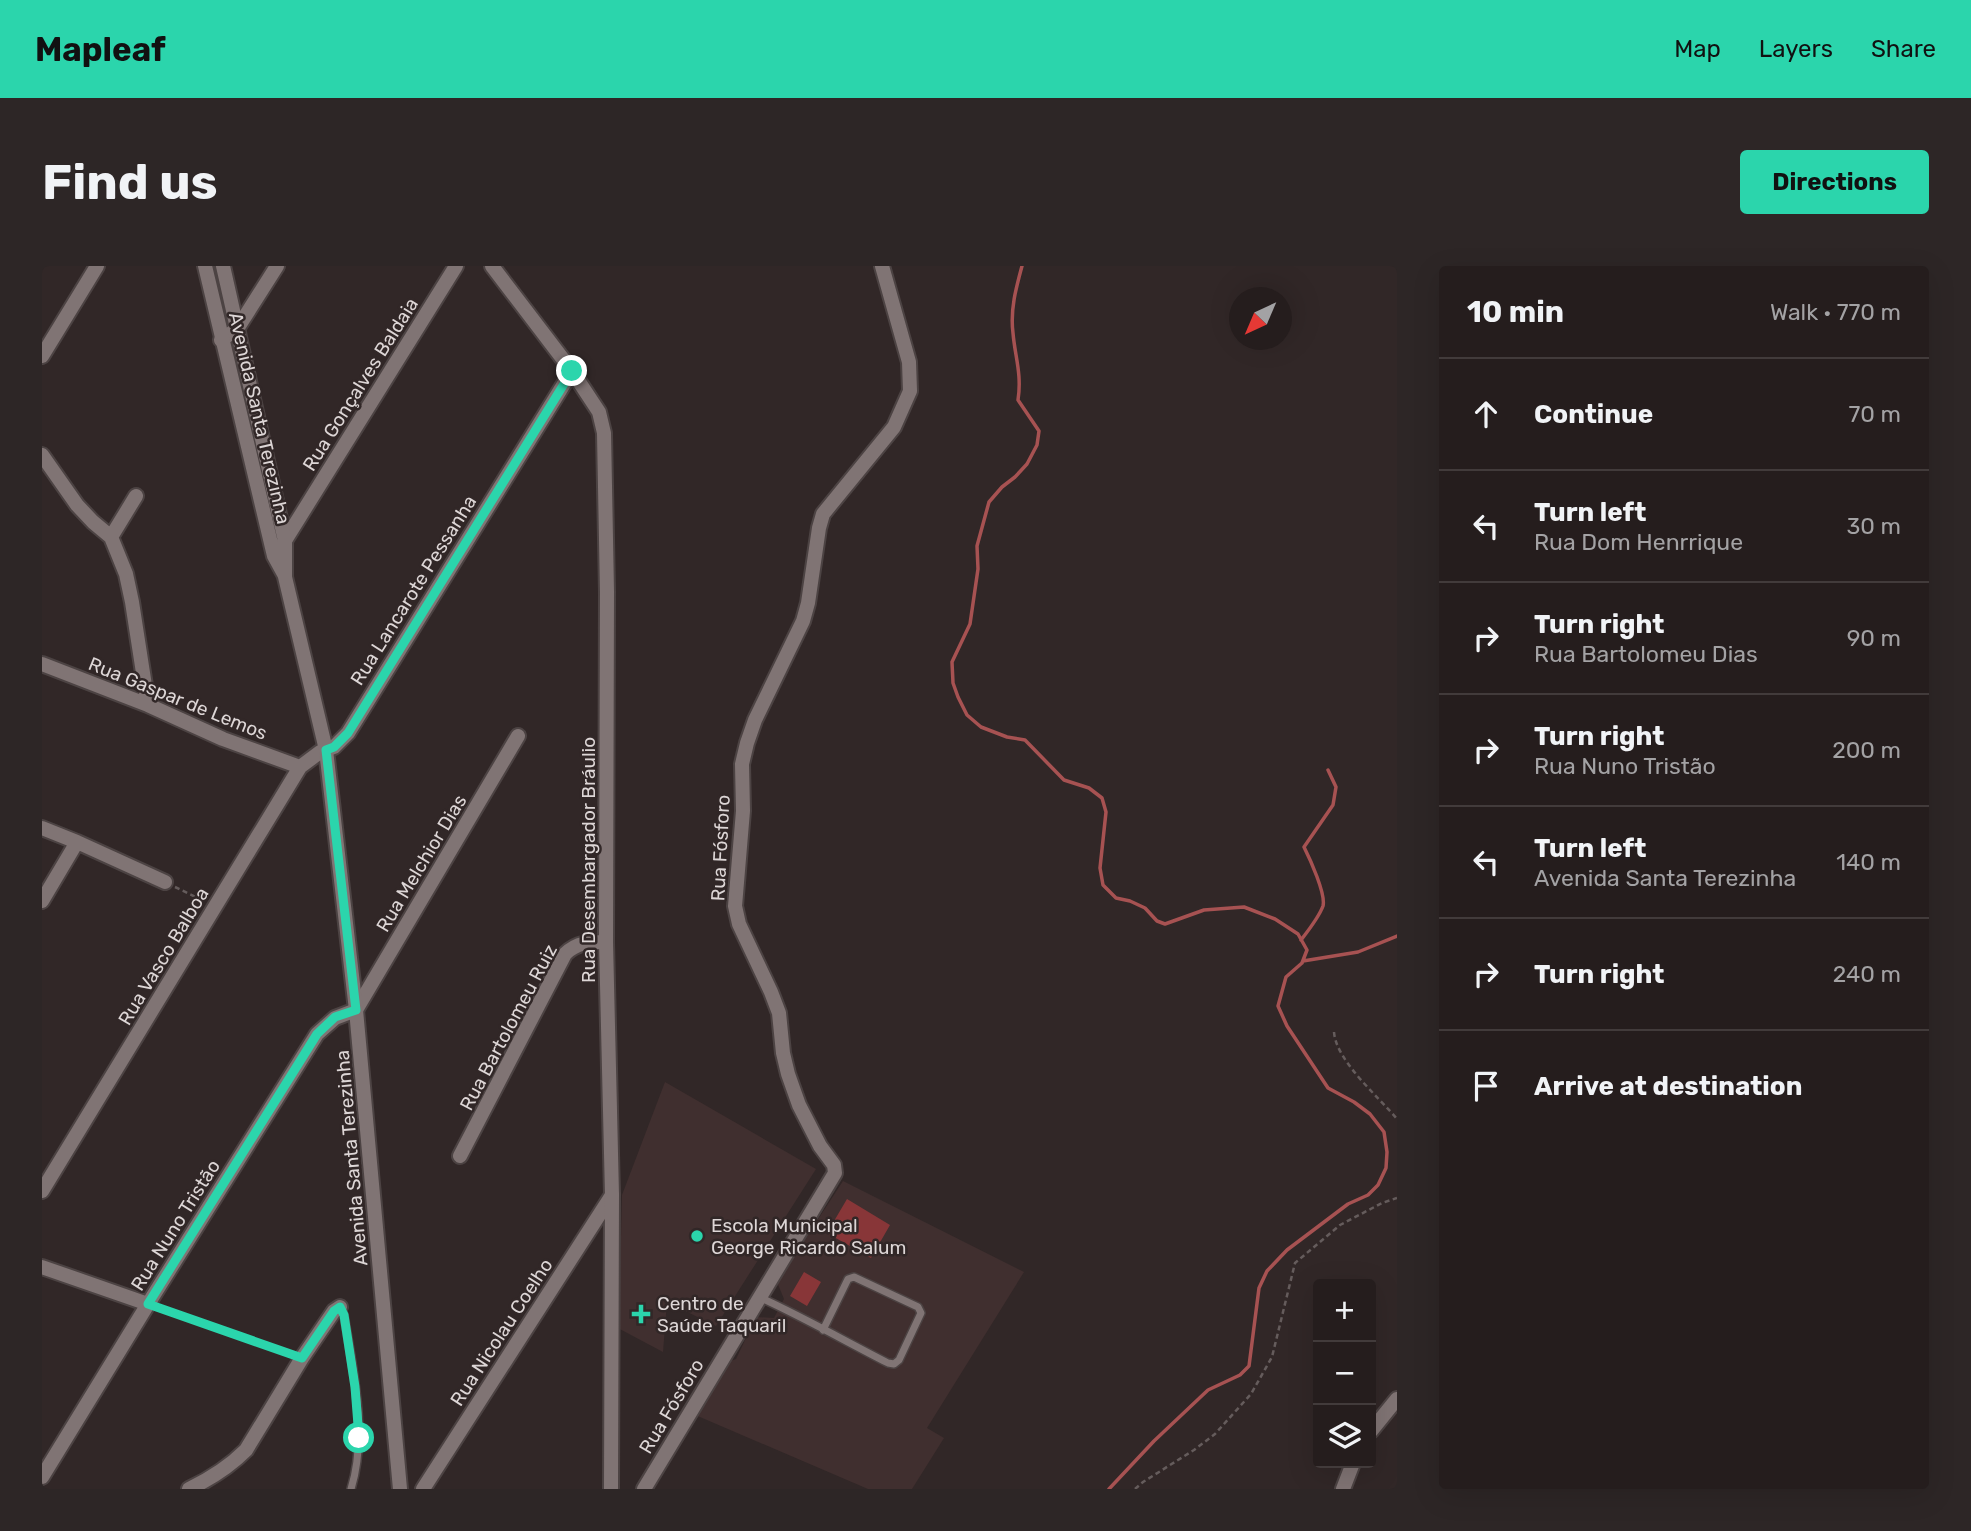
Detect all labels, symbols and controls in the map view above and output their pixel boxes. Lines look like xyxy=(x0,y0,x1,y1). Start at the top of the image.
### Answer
text: Mapleaf xyxy=(35,30,166,69)
text: Map xyxy=(1674,35,1721,63)
text: Layers xyxy=(1759,35,1833,63)
text: Share xyxy=(1871,35,1936,63)
button: Directions xyxy=(1740,150,1929,214)
text: Find us xyxy=(42,153,218,211)
north arrow xyxy=(1229,287,1292,350)
street label: Rua Gonçalves Baldaia xyxy=(298,293,423,475)
text: 10 min xyxy=(1467,294,1564,330)
text: Walk · 770 m xyxy=(1770,298,1901,326)
street label: Avenida Santa Terezinha xyxy=(224,310,295,526)
route end xyxy=(556,355,587,386)
icon: ahead xyxy=(1467,395,1505,433)
text: Continue xyxy=(1534,399,1653,430)
text: 70 m xyxy=(1849,400,1901,428)
street label: Rua Lancarote Pessanha xyxy=(346,491,481,689)
text: Turn left xyxy=(1534,497,1646,528)
icon: left xyxy=(1467,507,1505,545)
text: 30 m xyxy=(1846,512,1901,540)
text: Rua Dom Henrrique xyxy=(1534,528,1743,556)
text: Turn right xyxy=(1534,609,1664,640)
icon: right xyxy=(1467,619,1505,657)
text: 90 m xyxy=(1847,624,1901,652)
text: Rua Bartolomeu Dias xyxy=(1534,640,1758,668)
street label: Rua Gaspar de Lemos xyxy=(85,652,270,745)
text: Turn right xyxy=(1534,721,1664,752)
icon: right xyxy=(1467,731,1505,769)
text: 200 m xyxy=(1832,736,1901,764)
street label: Rua Desembargador Bráulio xyxy=(577,737,600,983)
text: Rua Nuno Tristão xyxy=(1534,752,1716,780)
street label: Rua Melchior Dias xyxy=(371,790,472,936)
street label: Rua Fósforo xyxy=(706,794,735,902)
text: Turn left xyxy=(1534,833,1646,864)
icon: left xyxy=(1467,843,1505,881)
text: 140 m xyxy=(1836,848,1901,876)
text: Avenida Santa Terezinha xyxy=(1534,864,1796,892)
street label: Rua Vasco Balboa xyxy=(113,883,214,1029)
street label: Rua Bartolomeu Ruiz xyxy=(455,940,562,1114)
icon: right xyxy=(1467,955,1505,993)
text: Turn right xyxy=(1534,959,1664,990)
text: 240 m xyxy=(1833,960,1901,988)
street label: Avenida Santa Terezinha xyxy=(331,1049,372,1267)
icon: arrive xyxy=(1467,1067,1505,1105)
text: Arrive at destination xyxy=(1534,1071,1802,1102)
street label: Rua Nuno Tristão xyxy=(126,1156,225,1295)
place label: Escola Municipal George Ricardo Salum xyxy=(711,1214,906,1259)
marker: Escola Municipal George Ricardo Salum xyxy=(689,1228,705,1244)
street label: Rua Nicolau Coelho xyxy=(445,1254,558,1410)
map controls xyxy=(1313,1279,1376,1468)
button: + xyxy=(1313,1279,1376,1342)
place label: Centro de Saúde Taquaril xyxy=(657,1292,786,1337)
marker: Centro de Saúde Taquaril xyxy=(631,1304,651,1324)
button: − xyxy=(1313,1342,1376,1405)
street label: Rua Fósforo xyxy=(634,1355,709,1458)
button: layers xyxy=(1313,1405,1376,1468)
route start xyxy=(343,1422,374,1453)

